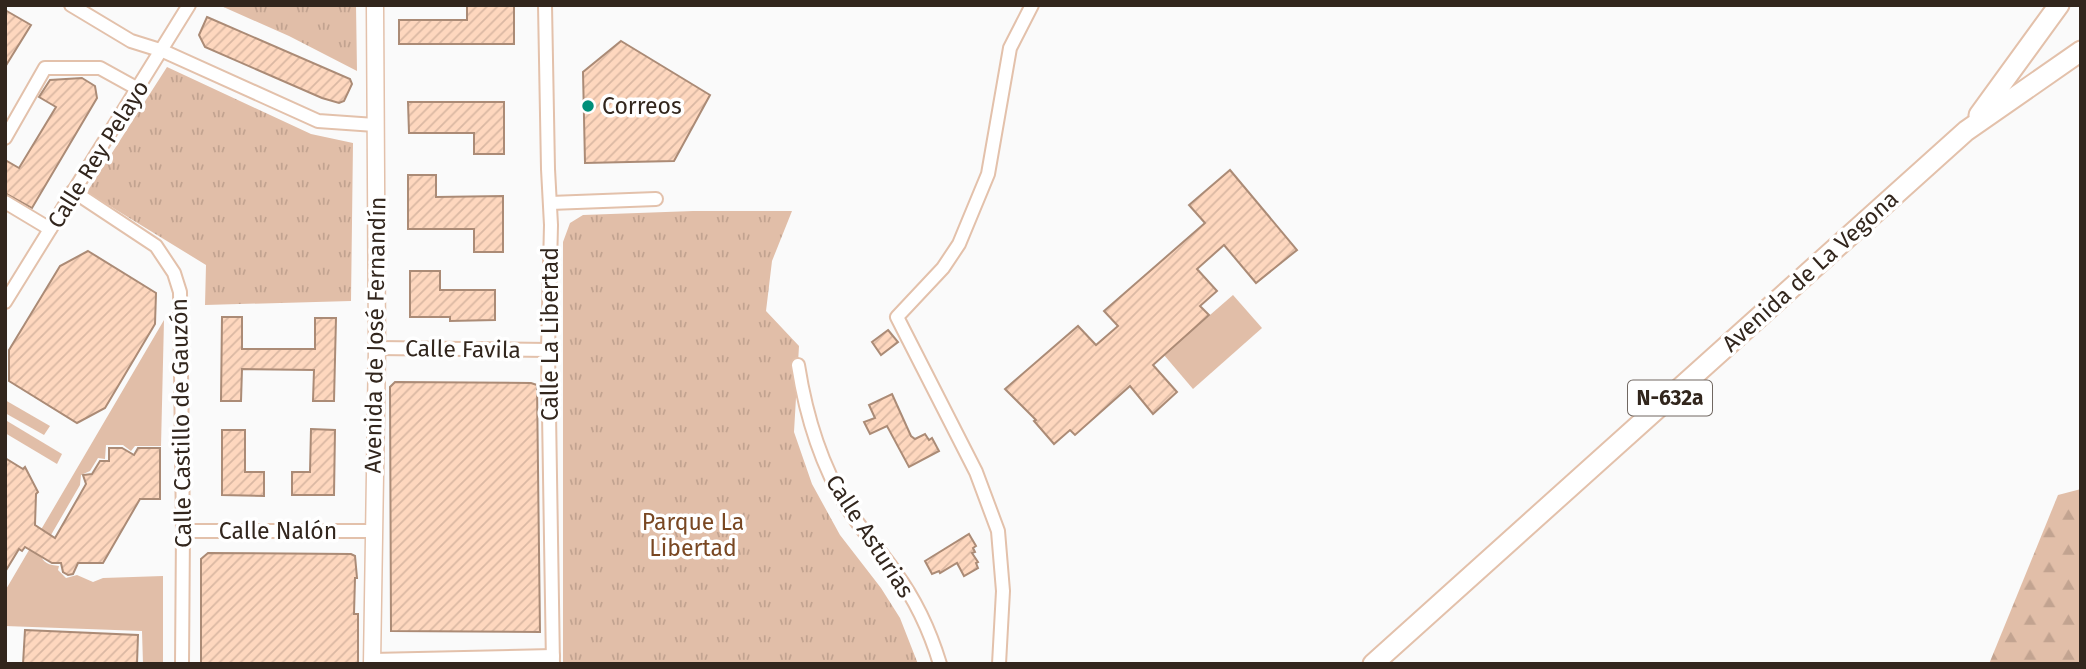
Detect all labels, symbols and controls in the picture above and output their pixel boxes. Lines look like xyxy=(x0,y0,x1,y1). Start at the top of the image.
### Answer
street label: Calle Rey Pelayo xyxy=(41,75,155,233)
place label: Correos xyxy=(602,92,682,120)
marker: Correos xyxy=(580,98,596,114)
street label: Avenida de La Vegona xyxy=(1716,185,1904,357)
street label: Avenida de José Fernandín xyxy=(359,196,391,474)
street label: Calle La Libertad xyxy=(536,247,564,421)
street label: Calle Castillo de Gauzón xyxy=(165,298,197,548)
street label: Calle Favila xyxy=(405,334,521,364)
road number: N-632a xyxy=(1628,380,1712,416)
street label: Calle Asturias xyxy=(820,469,920,603)
park label: Parque La Libertad xyxy=(642,508,744,562)
street label: Calle Nalón xyxy=(219,517,337,545)

